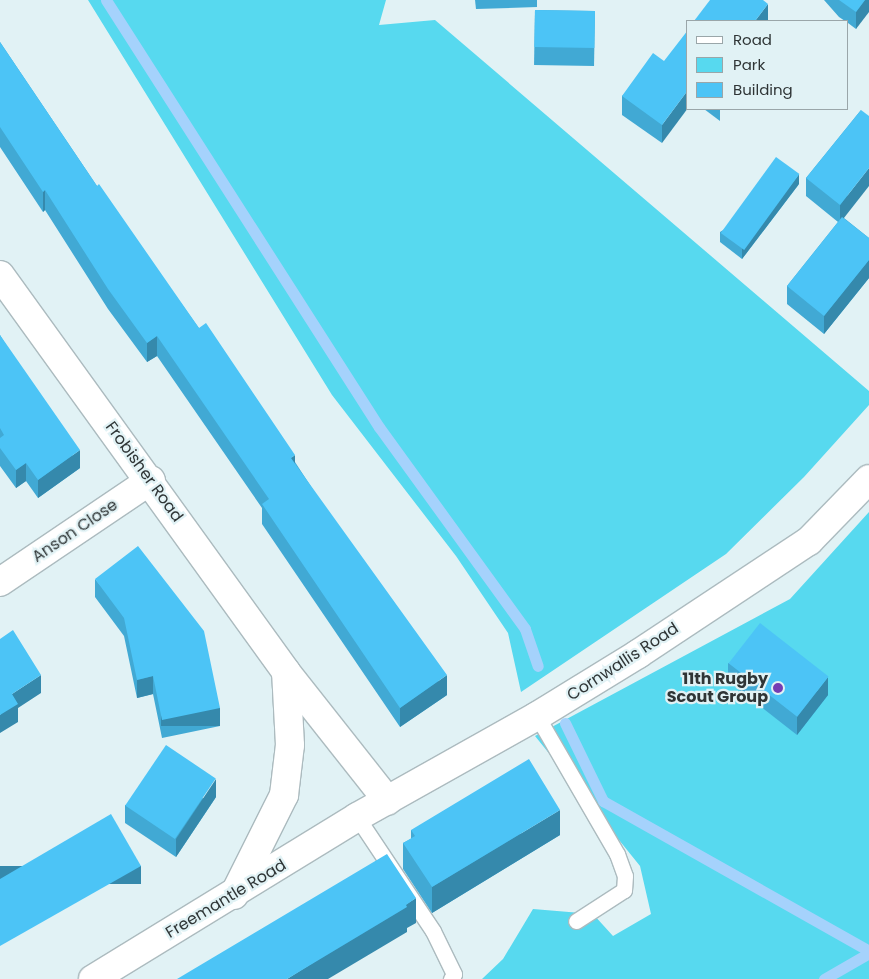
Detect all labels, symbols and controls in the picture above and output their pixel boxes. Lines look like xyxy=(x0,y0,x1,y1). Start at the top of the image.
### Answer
legend xyxy=(686,20,849,110)
text: Road xyxy=(733,29,772,50)
text: Park xyxy=(733,54,765,75)
text: Building xyxy=(733,79,793,100)
street label: Frobisher Road xyxy=(101,418,187,526)
street label: Anson Close xyxy=(29,495,121,567)
street label: Cornwallis Road xyxy=(564,619,682,705)
place label: 11th Rugby Scout Group xyxy=(667,669,768,707)
marker: 11th Rugby Scout Group xyxy=(772,682,784,694)
street label: Freemantle Road xyxy=(162,856,290,942)

